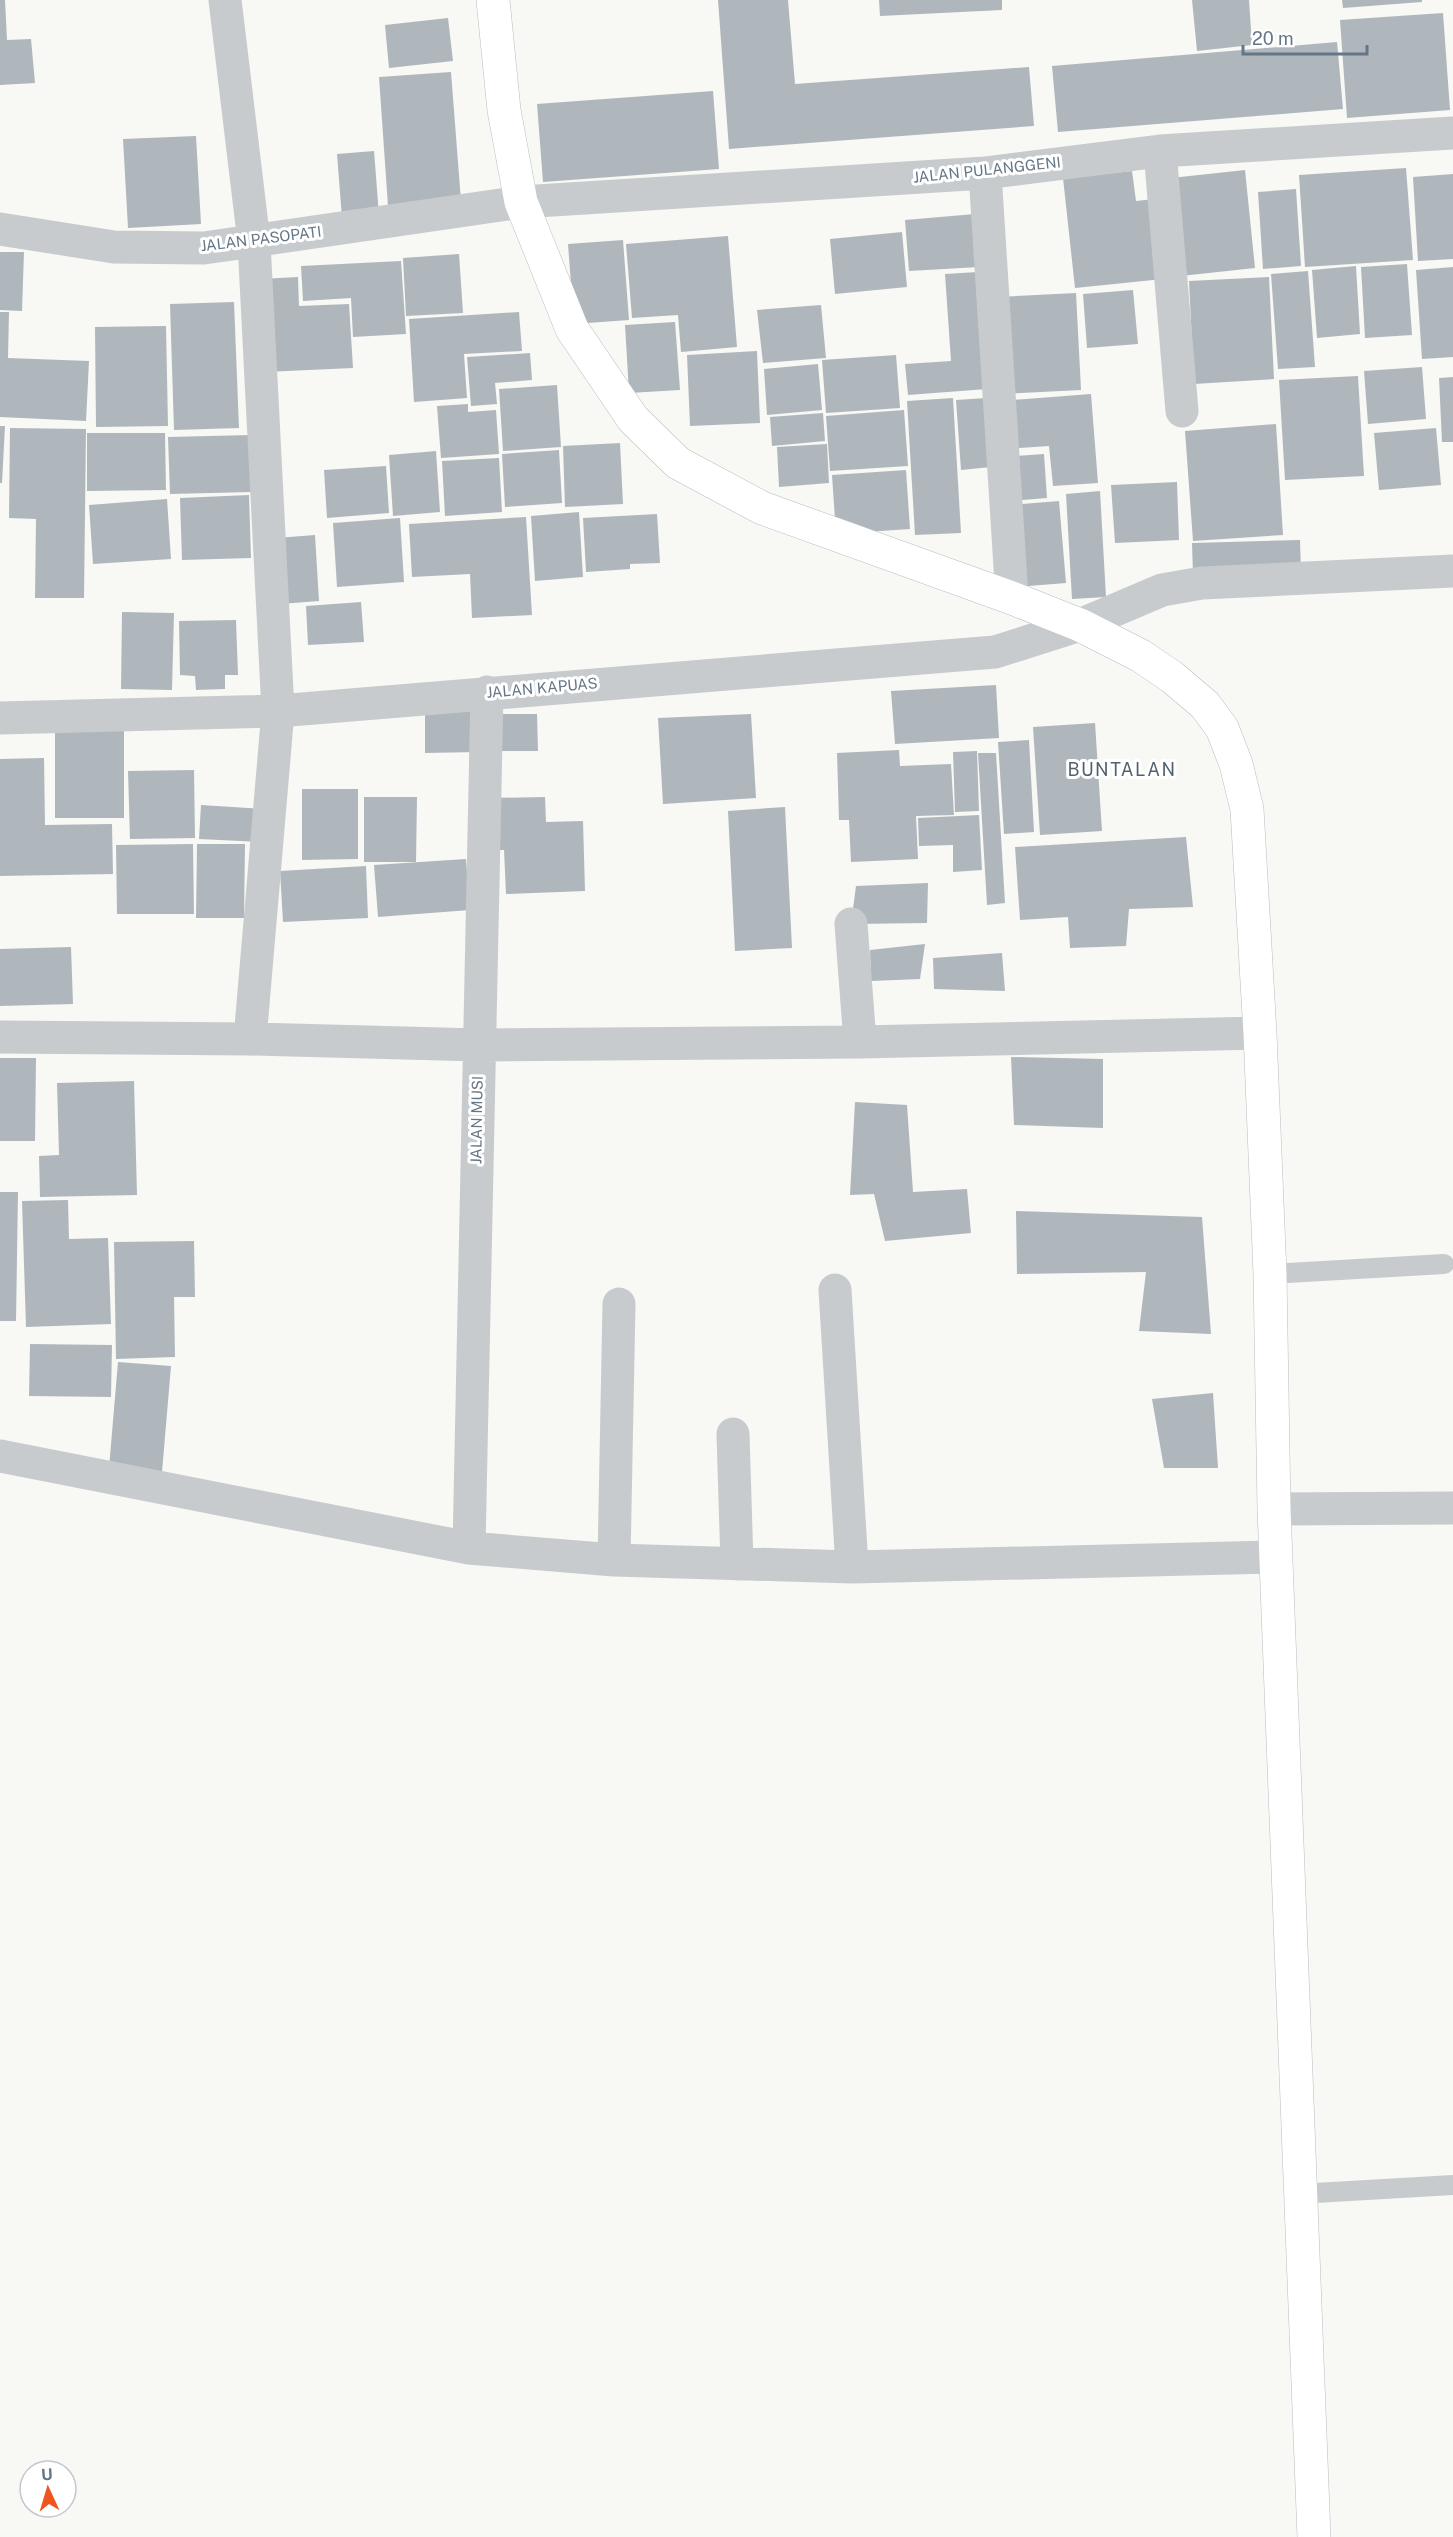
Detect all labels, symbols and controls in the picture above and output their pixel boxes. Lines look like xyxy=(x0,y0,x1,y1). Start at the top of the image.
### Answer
scale bar xyxy=(1243,18,1368,56)
text: 20 m xyxy=(1252,28,1294,49)
street label: JALAN PULANGGENI xyxy=(912,153,1062,186)
street label: JALAN PASOPATI xyxy=(200,223,322,254)
street label: JALAN KAPUAS xyxy=(486,674,598,701)
district label: BUNTALAN xyxy=(1067,759,1177,780)
street label: JALAN MUSI xyxy=(467,1076,486,1164)
north arrow xyxy=(18,2459,78,2519)
text: U xyxy=(41,2465,53,2484)

